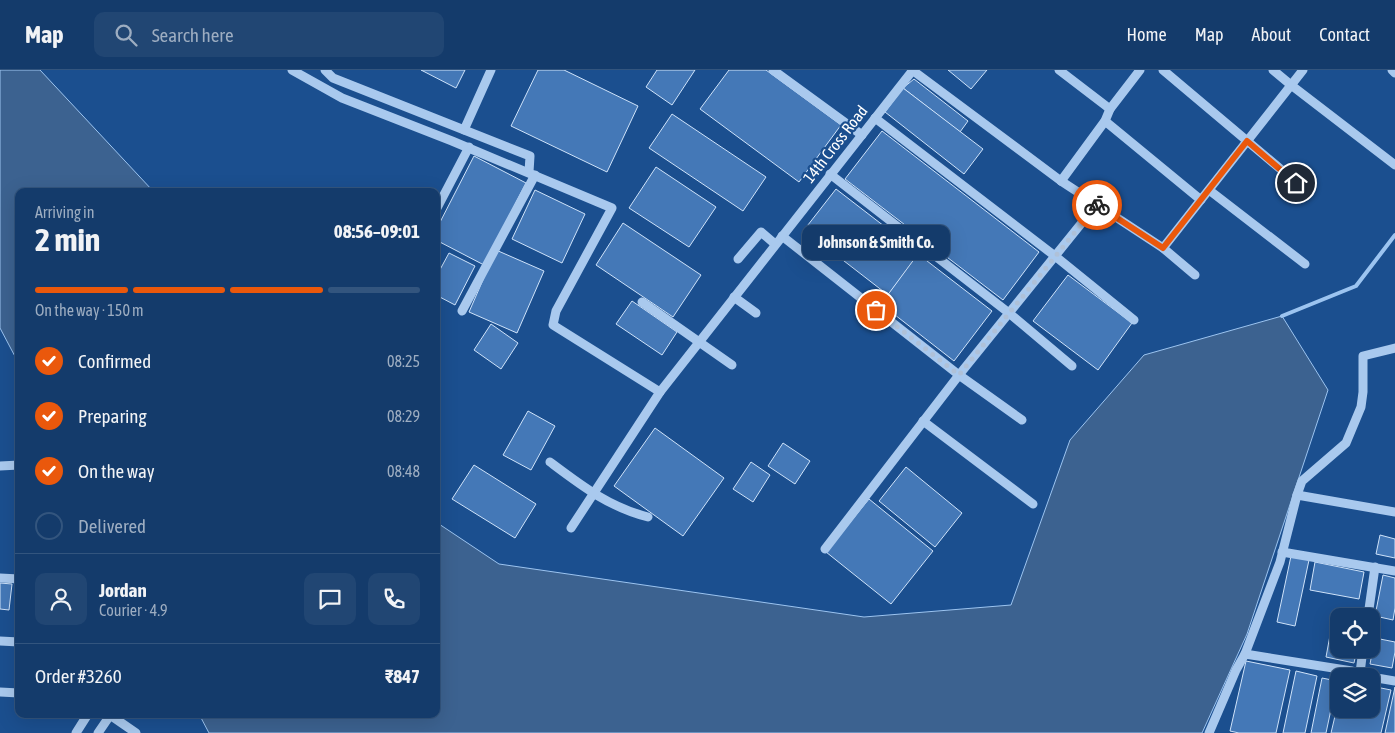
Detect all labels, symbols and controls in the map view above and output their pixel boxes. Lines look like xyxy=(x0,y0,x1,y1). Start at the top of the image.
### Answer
search box xyxy=(94,12,444,57)
text: Map xyxy=(25,21,64,48)
icon: search xyxy=(112,21,140,49)
text: Search here xyxy=(152,24,234,46)
text: Home xyxy=(1127,24,1167,45)
text: Map xyxy=(1195,24,1224,45)
text: About xyxy=(1252,24,1291,45)
text: Contact xyxy=(1319,24,1370,45)
street label: 14th Cross Road xyxy=(799,102,871,186)
pin xyxy=(1275,162,1317,204)
icon: home xyxy=(1282,169,1310,197)
courier xyxy=(1072,180,1122,230)
icon: bike xyxy=(1083,191,1111,219)
text: Arriving in xyxy=(35,203,95,221)
text: 08:56–09:01 xyxy=(334,220,420,242)
text: 2 min xyxy=(35,221,100,258)
callout: Johnson & Smith Co. xyxy=(802,225,950,260)
text: Johnson & Smith Co. xyxy=(818,233,934,251)
pin xyxy=(855,289,897,331)
icon: bag xyxy=(862,296,890,324)
text: On the way · 150 m xyxy=(35,301,144,319)
icon: check xyxy=(35,347,63,375)
text: Confirmed xyxy=(78,350,151,372)
text: 08:25 xyxy=(387,352,420,370)
icon: check xyxy=(35,402,63,430)
text: Preparing xyxy=(78,405,147,427)
text: 08:29 xyxy=(387,407,420,425)
icon: check xyxy=(35,457,63,485)
text: On the way xyxy=(78,460,155,482)
text: 08:48 xyxy=(387,462,420,480)
text: Delivered xyxy=(78,515,146,537)
button: person xyxy=(35,573,87,625)
button: chat xyxy=(304,573,356,625)
button: phone xyxy=(368,573,420,625)
text: Jordan xyxy=(99,579,147,601)
text: Courier · 4.9 xyxy=(99,601,168,619)
map controls xyxy=(1330,608,1380,718)
button: locate xyxy=(1330,608,1380,658)
text: Order #3260 xyxy=(35,665,122,687)
text: ₹847 xyxy=(385,665,420,687)
button: layers xyxy=(1330,668,1380,718)

